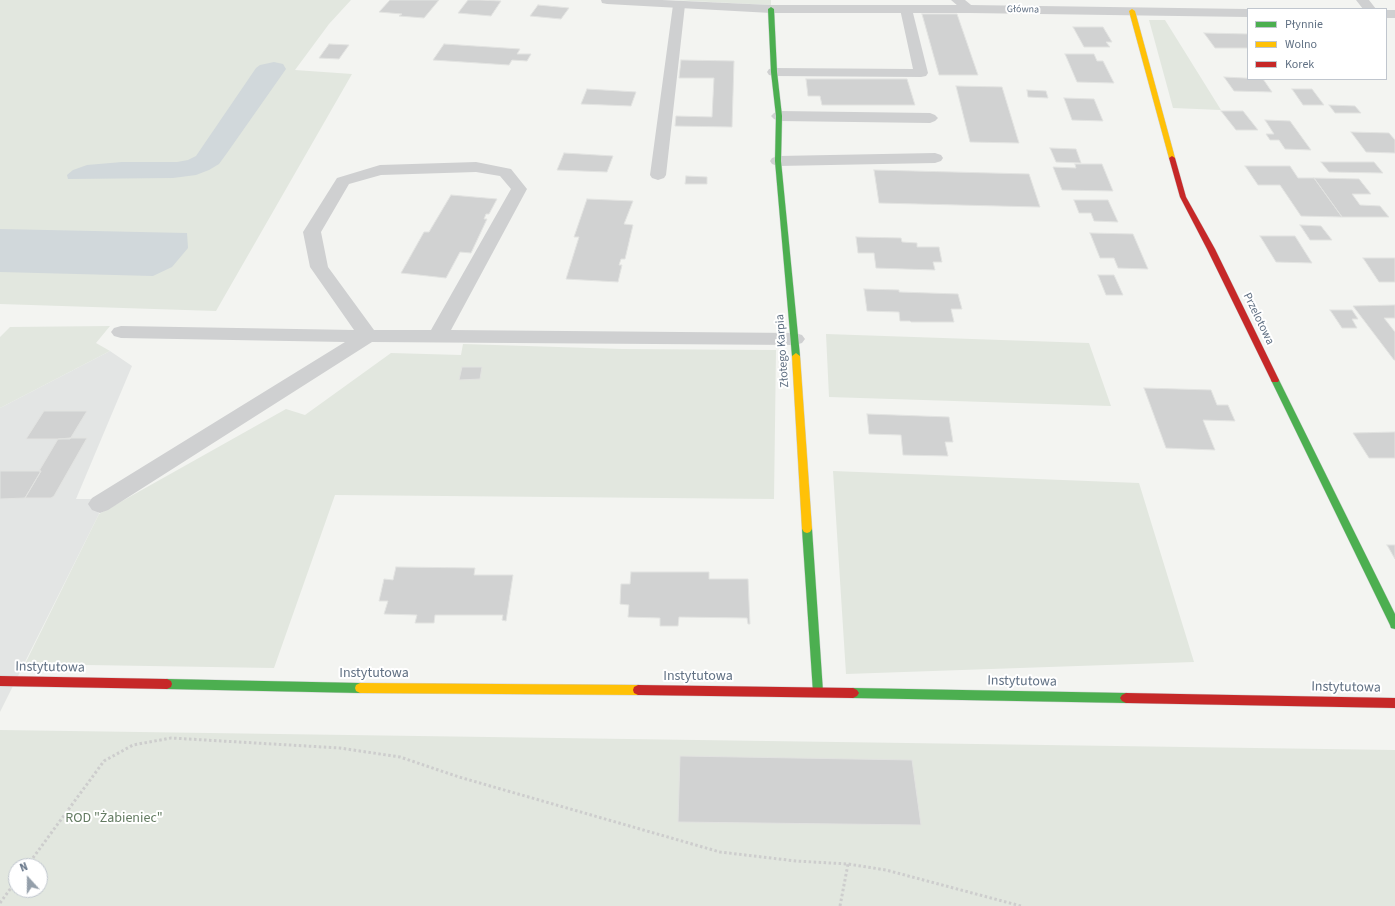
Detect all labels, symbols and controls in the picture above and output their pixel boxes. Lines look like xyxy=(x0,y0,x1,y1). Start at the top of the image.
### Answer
street label: Główna xyxy=(1007,4,1039,16)
legend xyxy=(1247,8,1387,80)
text: Płynnie xyxy=(1285,16,1323,33)
text: Wolno xyxy=(1285,36,1317,53)
text: Korek xyxy=(1285,56,1314,73)
street label: Przelotowa xyxy=(1239,291,1277,347)
street label: Złotego Karpia xyxy=(773,314,793,388)
street label: Instytutowa xyxy=(15,659,85,677)
street label: Instytutowa xyxy=(339,666,409,682)
street label: Instytutowa xyxy=(663,669,733,685)
street label: Instytutowa xyxy=(987,673,1057,691)
street label: Instytutowa xyxy=(1311,679,1381,697)
park label: ROD "Żabieniec" xyxy=(65,811,163,827)
north arrow xyxy=(8,858,48,898)
text: N xyxy=(18,859,30,876)

